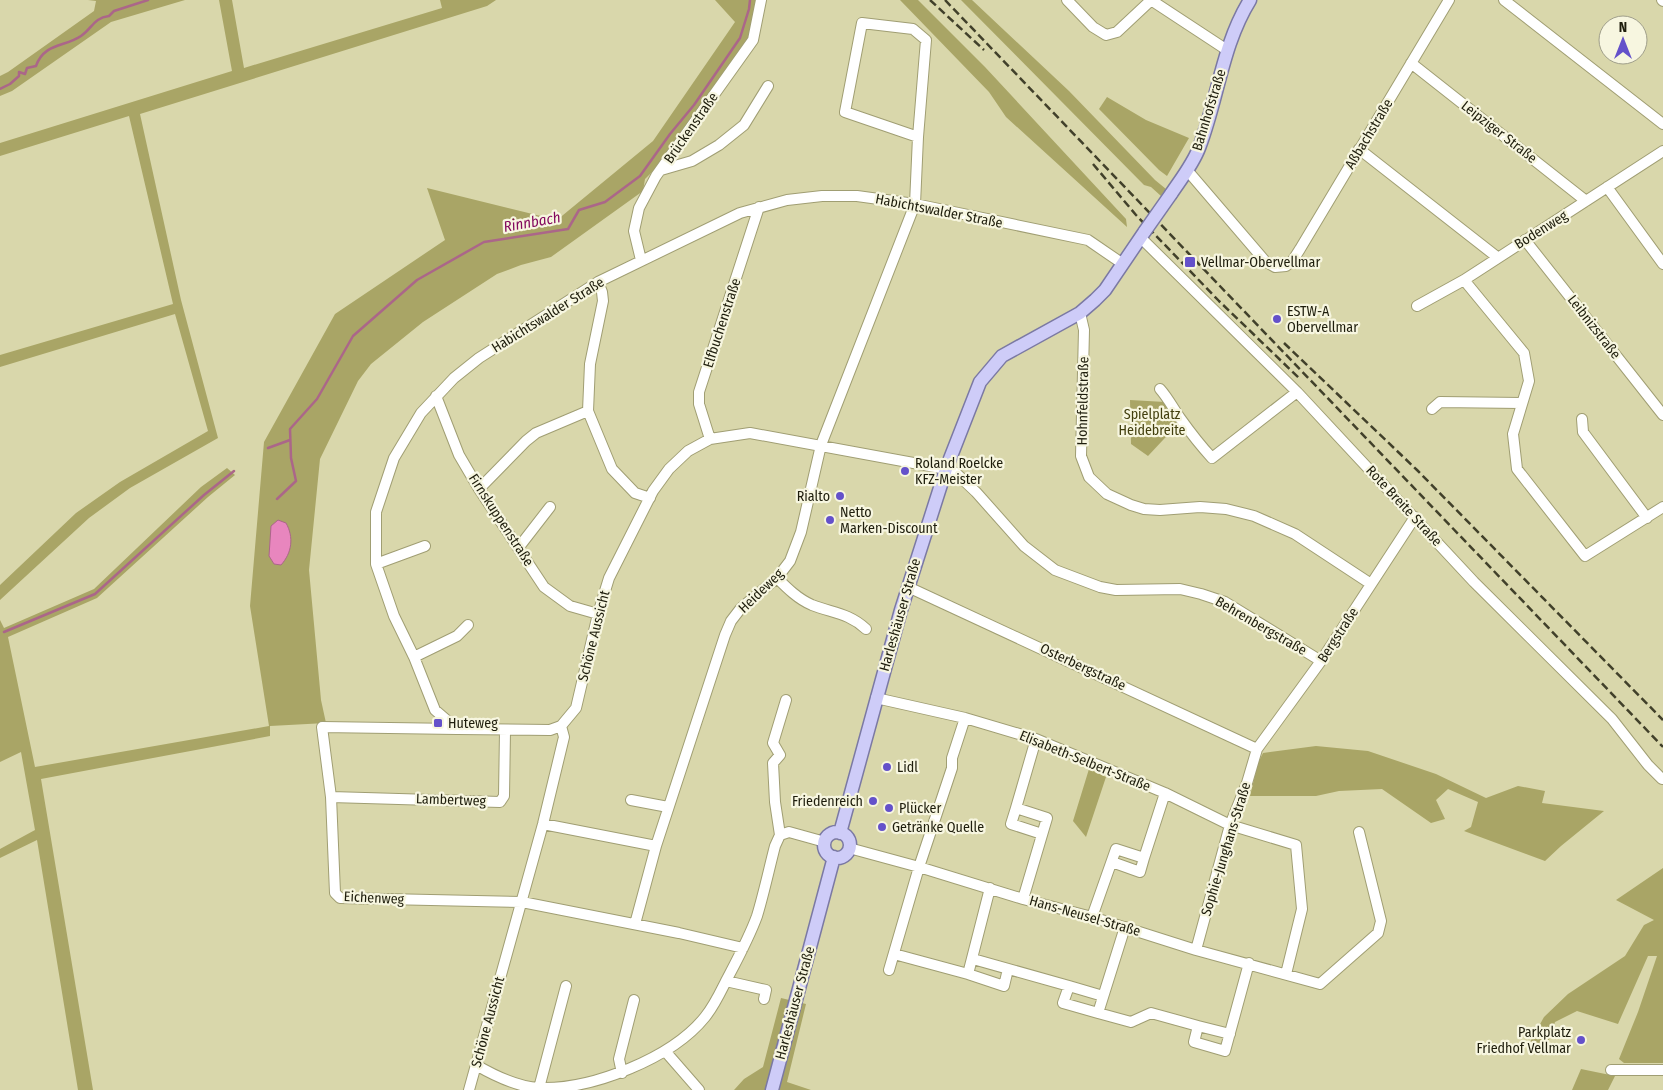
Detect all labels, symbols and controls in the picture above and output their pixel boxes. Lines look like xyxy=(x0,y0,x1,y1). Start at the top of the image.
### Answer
north arrow xyxy=(1598,15,1648,65)
text: N xyxy=(1619,19,1627,36)
street label: Bahnhofstraße xyxy=(1189,67,1230,153)
street label: Brückenstraße xyxy=(660,89,722,167)
street label: Aßbachstraße xyxy=(1341,96,1397,172)
street label: Leipziger Straße xyxy=(1458,97,1540,167)
street label: Habichtswalder Straße xyxy=(874,190,1004,232)
street label: Bodenweg xyxy=(1511,207,1571,253)
water label: Rinnbach xyxy=(502,208,562,236)
place label: Vellmar-Obervellmar xyxy=(1201,254,1320,271)
marker: Vellmar-Obervellmar xyxy=(1183,255,1197,269)
street label: Habichtswalder Straße xyxy=(489,273,607,356)
street label: Elfbuchenstraße xyxy=(700,276,745,370)
street label: Leibnizstraße xyxy=(1564,292,1624,362)
place label: ESTW-A Obervellmar xyxy=(1287,303,1358,336)
marker: ESTW-A Obervellmar xyxy=(1271,313,1283,325)
street label: Hohnfeldstraße xyxy=(1074,356,1092,446)
park label: Spielplatz Heidebreite xyxy=(1118,406,1186,439)
place label: Roland Roelcke KFZ-Meister xyxy=(915,455,1003,488)
street label: Rote Breite Straße xyxy=(1362,462,1446,550)
marker: Roland Roelcke KFZ-Meister xyxy=(899,465,911,477)
street label: Firnskuppenstraße xyxy=(465,471,537,569)
place label: Rialto xyxy=(797,488,830,505)
marker: Rialto xyxy=(834,490,846,502)
place label: Netto Marken-Discount xyxy=(840,504,938,537)
marker: Netto Marken-Discount xyxy=(824,514,836,526)
street label: Harleshäuser Straße xyxy=(876,557,924,673)
street label: Heideweg xyxy=(735,565,787,617)
street label: Schöne Aussicht xyxy=(574,588,614,683)
street label: Behrenbergstraße xyxy=(1212,593,1310,659)
street label: Bergstraße xyxy=(1314,604,1362,666)
street label: Osterbergstraße xyxy=(1037,640,1129,694)
place label: Huteweg xyxy=(448,715,498,732)
marker: Huteweg xyxy=(432,717,444,729)
street label: Elisabeth-Selbert-Straße xyxy=(1017,727,1153,795)
place label: Lidl xyxy=(897,759,918,776)
marker: Lidl xyxy=(881,761,893,773)
street label: Sophie-Junghans-Straße xyxy=(1198,780,1254,918)
street label: Lambertweg xyxy=(416,790,487,810)
place label: Friedenreich xyxy=(792,793,863,810)
marker: Friedenreich xyxy=(867,795,879,807)
place label: Plücker xyxy=(899,800,942,817)
marker: Plücker xyxy=(883,802,895,814)
place label: Getränke Quelle xyxy=(892,819,984,836)
marker: Getränke Quelle xyxy=(876,821,888,833)
street label: Eichenweg xyxy=(343,888,405,908)
street label: Hans-Neusel-Straße xyxy=(1027,892,1143,940)
street label: Harleshäuser Straße xyxy=(772,944,818,1062)
street label: Schöne Aussicht xyxy=(468,974,508,1069)
place label: Parkplatz Friedhof Vellmar xyxy=(1477,1024,1571,1057)
marker: Parkplatz Friedhof Vellmar xyxy=(1575,1034,1587,1046)

